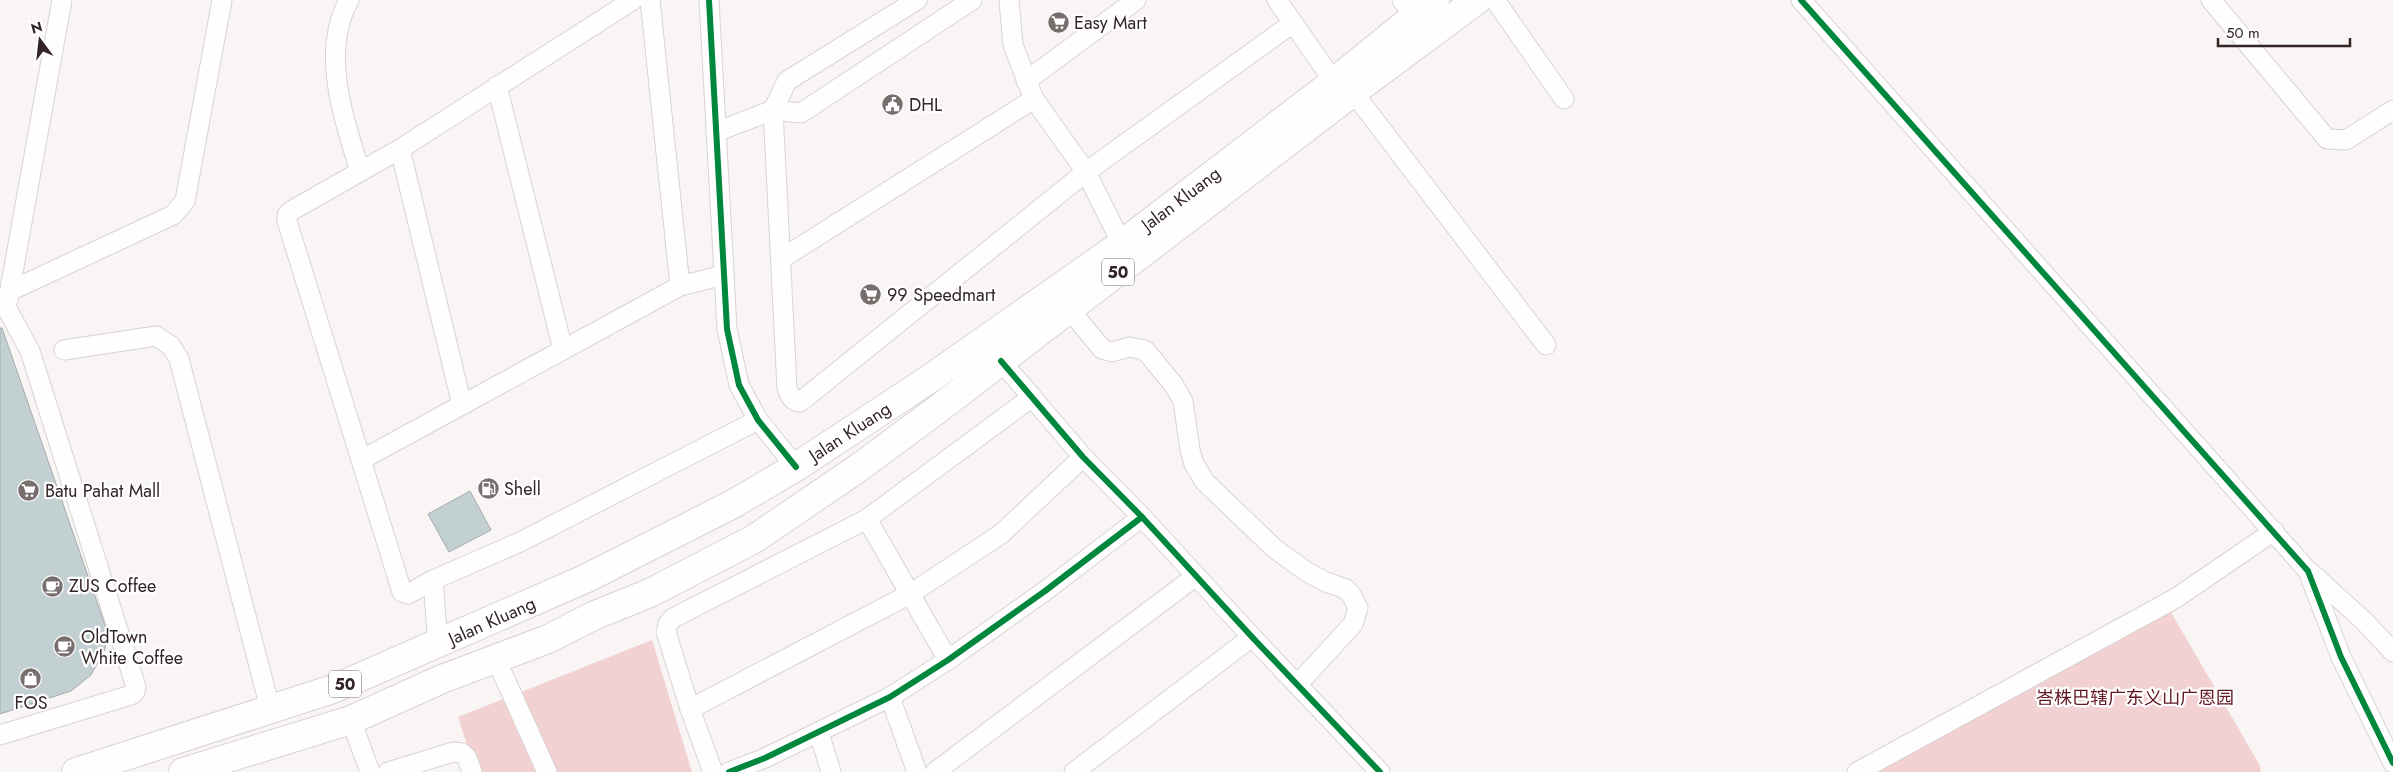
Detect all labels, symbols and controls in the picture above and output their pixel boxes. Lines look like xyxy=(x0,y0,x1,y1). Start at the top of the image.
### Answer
place label: Easy Mart xyxy=(1074,10,1147,36)
supermarket icon: Easy Mart xyxy=(1046,11,1070,35)
north arrow xyxy=(15,15,65,65)
scale bar xyxy=(2218,15,2350,47)
text: N xyxy=(29,16,45,39)
text: 50 m xyxy=(2226,22,2260,44)
place label: DHL xyxy=(909,92,942,118)
public building icon: DHL xyxy=(881,93,905,117)
street label: Jalan Kluang xyxy=(1135,161,1226,238)
road number: 50 xyxy=(1102,258,1134,286)
place label: 99 Speedmart xyxy=(887,282,996,308)
supermarket icon: 99 Speedmart xyxy=(859,283,883,307)
street label: Jalan Kluang xyxy=(802,396,896,469)
place label: Shell xyxy=(504,476,541,502)
fuel station icon: Shell xyxy=(476,477,500,501)
place label: Batu Pahat Mall xyxy=(45,478,160,504)
supermarket icon: Batu Pahat Mall xyxy=(17,479,41,503)
place label: ZUS Coffee xyxy=(69,573,156,599)
cafe icon: ZUS Coffee xyxy=(41,574,65,598)
street label: Jalan Kluang xyxy=(443,590,540,653)
place label: OldTown White Coffee xyxy=(81,624,183,671)
cafe icon: OldTown White Coffee xyxy=(53,635,77,659)
shop icon: FOS xyxy=(19,666,43,690)
road number: 50 xyxy=(329,671,361,698)
park label: 峇株巴辖广东义山广恩园 xyxy=(2036,685,2234,711)
place label: FOS xyxy=(14,690,48,716)

